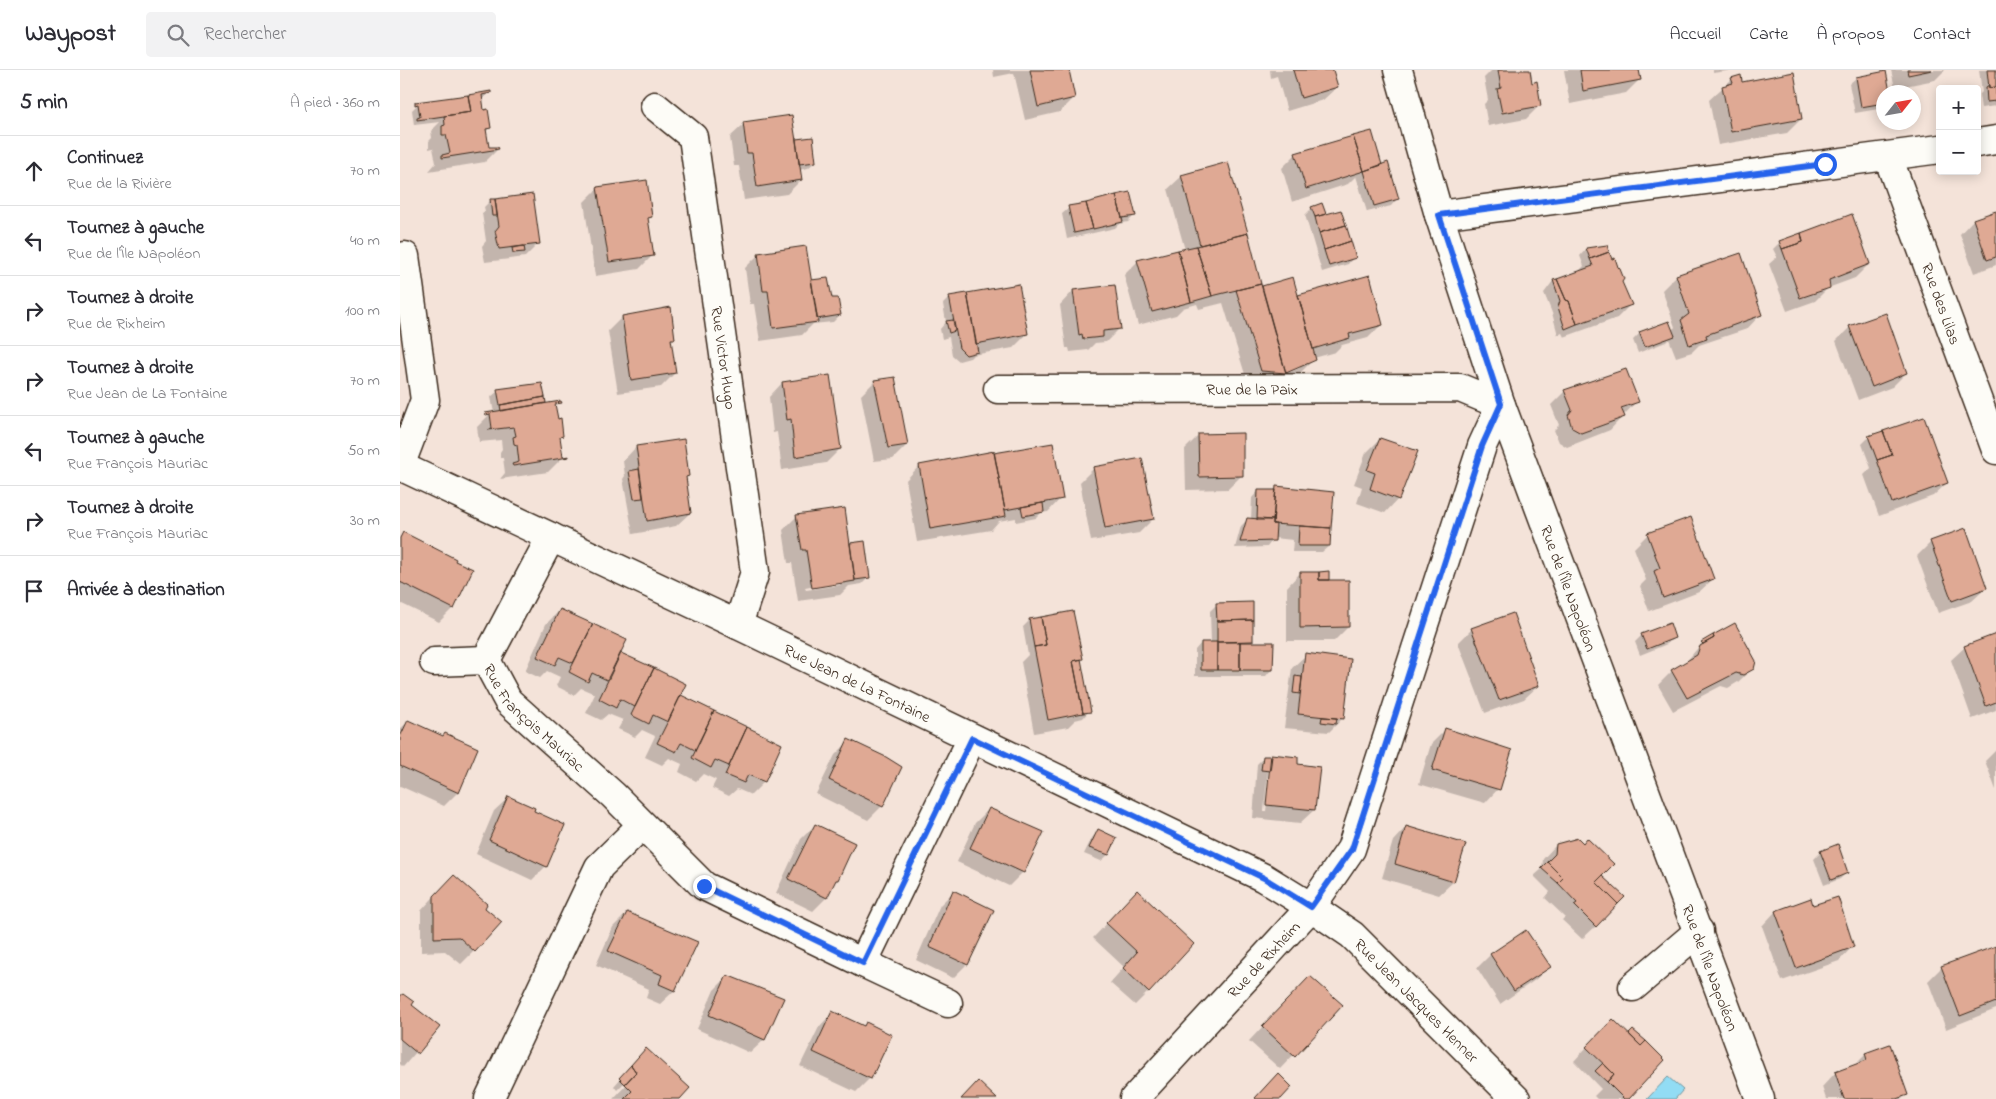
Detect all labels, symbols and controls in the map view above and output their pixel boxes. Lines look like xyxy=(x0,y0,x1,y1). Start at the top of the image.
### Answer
search box xyxy=(146,12,496,57)
text: Waypost xyxy=(25,17,116,52)
icon: search xyxy=(164,21,192,49)
text: Rechercher xyxy=(204,21,286,48)
text: Accueil xyxy=(1669,22,1721,48)
text: Carte xyxy=(1749,22,1788,48)
text: À propos xyxy=(1816,22,1885,48)
text: Contact xyxy=(1913,22,1971,48)
north arrow xyxy=(1876,85,1921,130)
map controls xyxy=(1936,85,1981,175)
button: + xyxy=(1936,85,1981,130)
text: 5 min xyxy=(20,88,68,118)
text: À pied · 360 m xyxy=(290,91,380,115)
button: − xyxy=(1936,130,1981,175)
text: Continuez xyxy=(67,145,143,172)
route start xyxy=(1814,153,1837,176)
icon: ahead xyxy=(20,157,48,185)
text: 70 m xyxy=(350,159,380,183)
text: Rue de la Rivière xyxy=(67,172,172,196)
text: Tournez à gauche xyxy=(67,215,204,242)
icon: left xyxy=(20,227,48,255)
text: 40 m xyxy=(350,229,380,253)
text: Rue de l'Île Napoléon xyxy=(67,242,200,266)
street label: Rue des Lilas xyxy=(1914,260,1966,348)
text: Tournez à droite xyxy=(67,285,193,312)
icon: right xyxy=(20,297,48,325)
text: 100 m xyxy=(345,299,380,323)
street label: Rue Victor Hugo xyxy=(703,305,742,411)
text: Rue de Rixheim xyxy=(67,312,165,336)
text: Tournez à droite xyxy=(67,355,193,382)
icon: right xyxy=(20,367,48,395)
text: 70 m xyxy=(350,369,380,393)
street label: Rue de la Paix xyxy=(1206,378,1298,403)
text: Rue Jean de La Fontaine xyxy=(67,382,227,406)
text: Tournez à gauche xyxy=(67,425,204,452)
icon: left xyxy=(20,437,48,465)
text: 50 m xyxy=(348,439,380,463)
text: Rue François Mauriac xyxy=(67,452,208,476)
text: Tournez à droite xyxy=(67,495,193,522)
icon: right xyxy=(20,507,48,535)
text: 30 m xyxy=(350,509,380,533)
text: Rue François Mauriac xyxy=(67,522,208,546)
street label: Rue de l'Île Napoléon xyxy=(1533,522,1602,656)
icon: arrive xyxy=(20,577,48,605)
text: Arrivée à destination xyxy=(67,577,225,604)
street label: Rue Jean de La Fontaine xyxy=(779,639,935,730)
street label: Rue François Mauriac xyxy=(476,660,590,779)
route end xyxy=(693,875,716,898)
street label: Rue de l'Île Napoléon xyxy=(1674,902,1744,1035)
street label: Rue de Rixheim xyxy=(1222,916,1307,1004)
street label: Rue Jean Jacques Henner xyxy=(1348,934,1483,1069)

